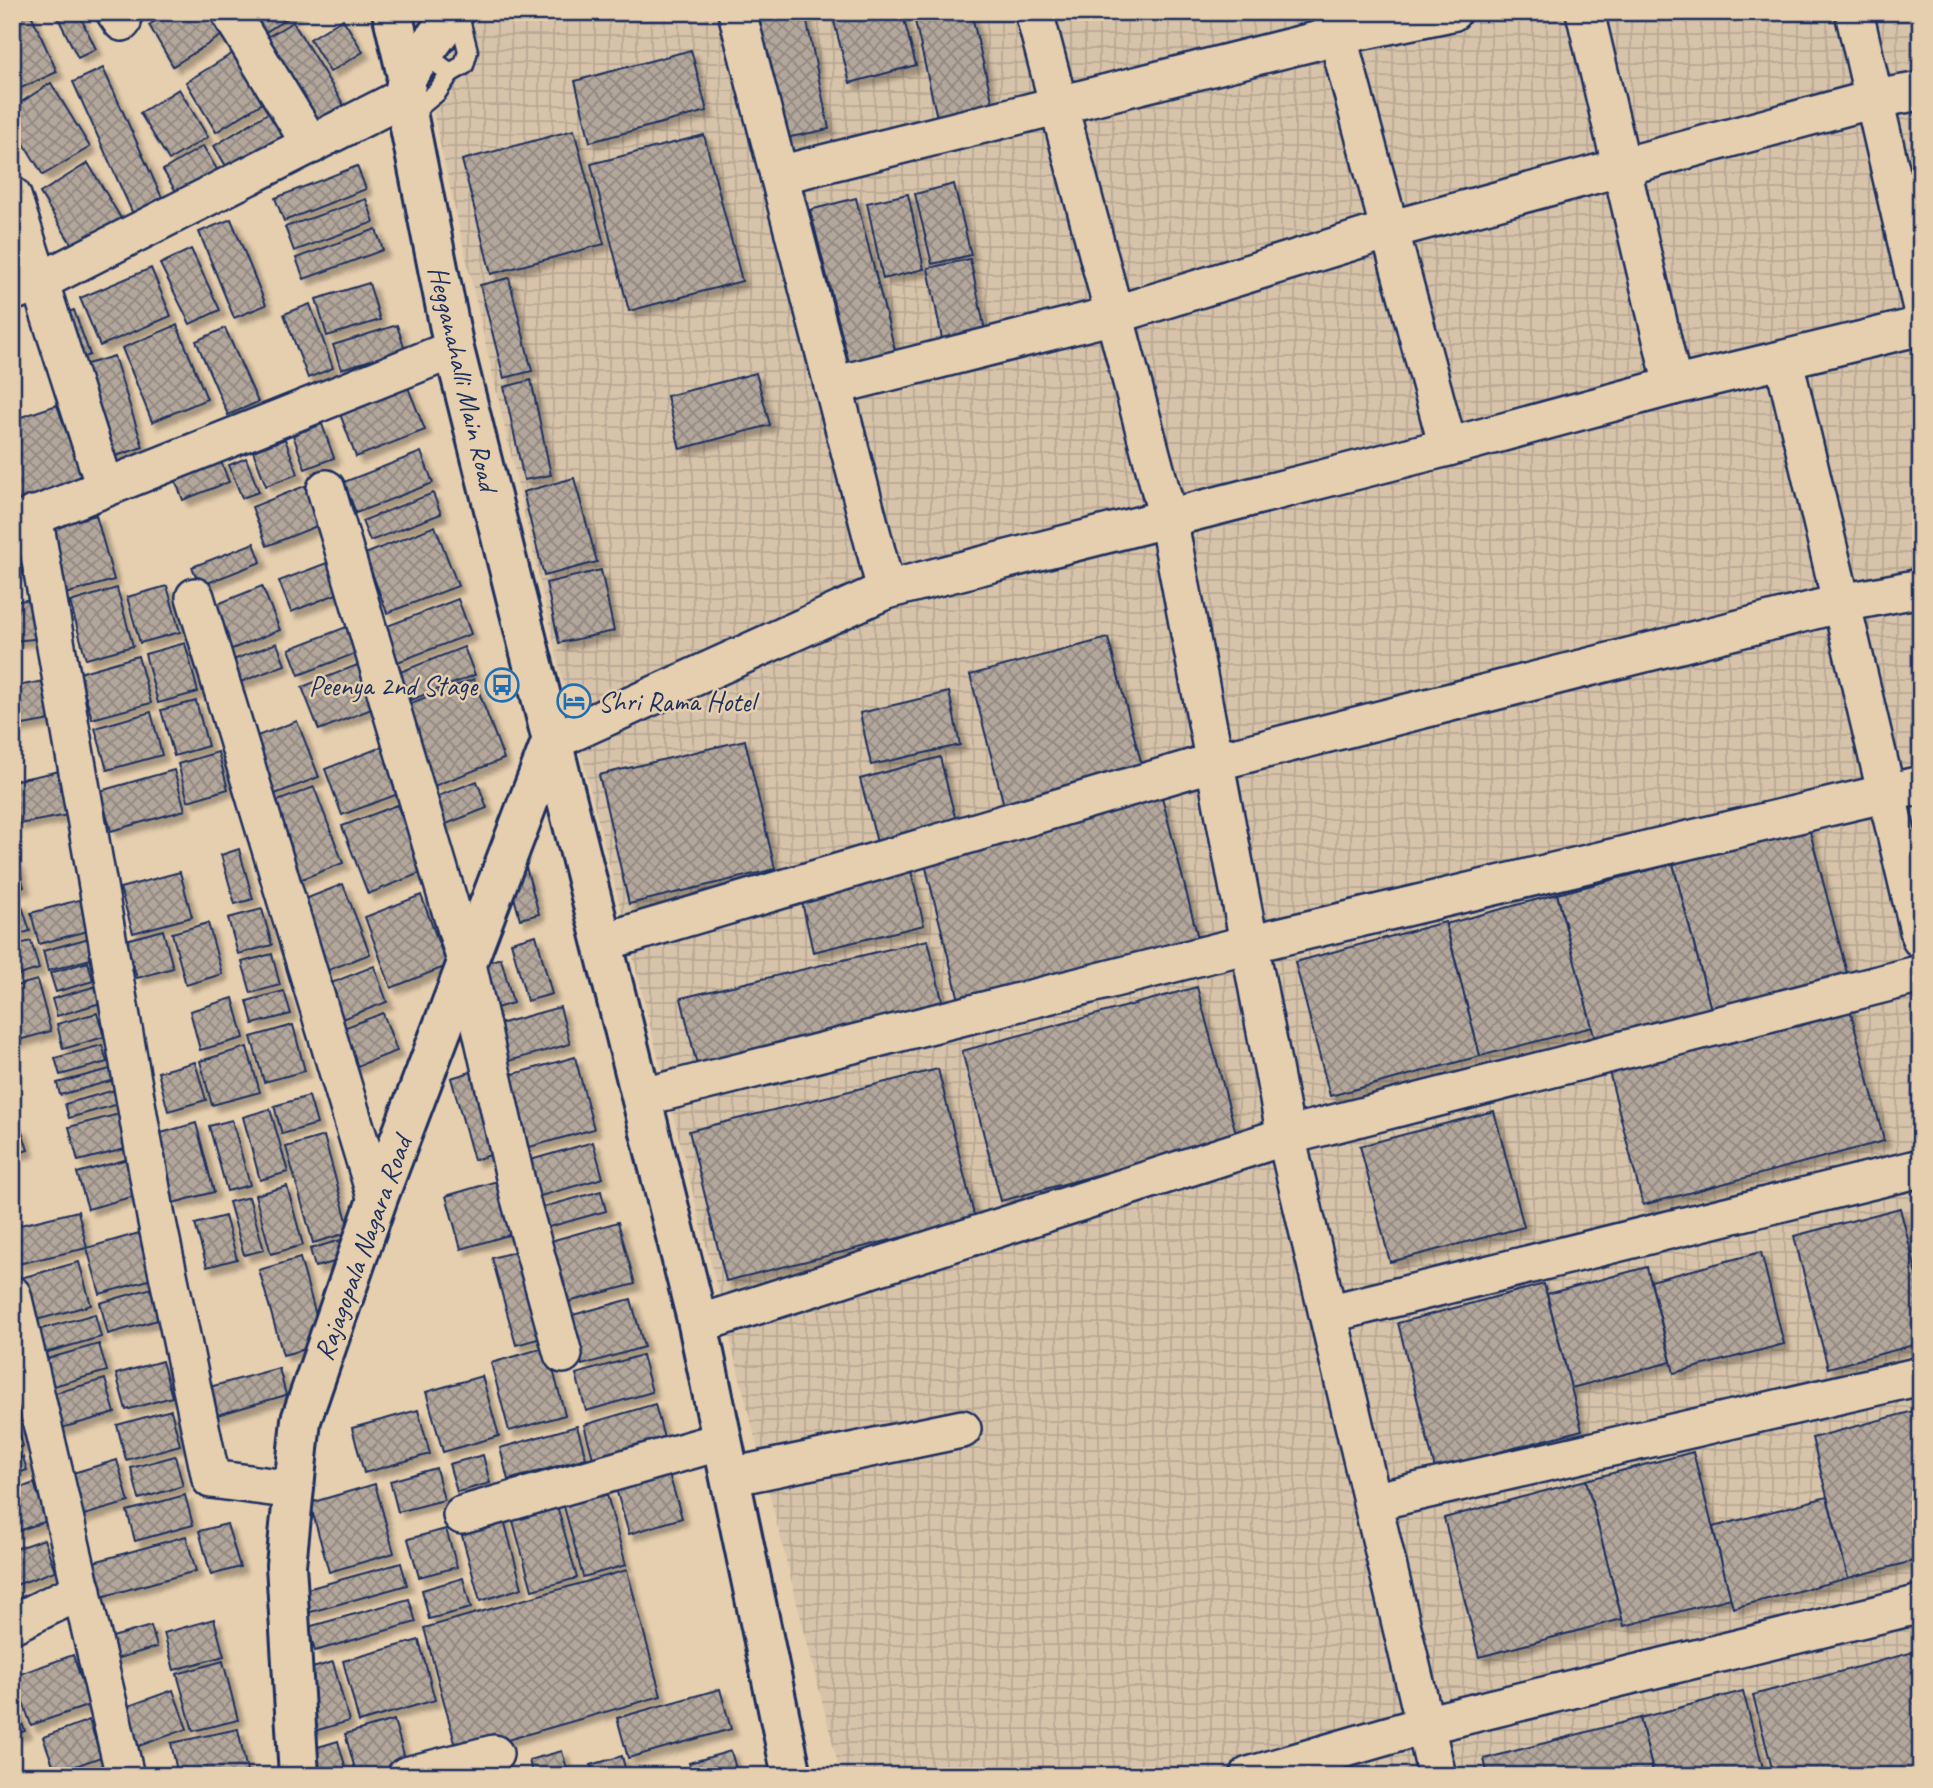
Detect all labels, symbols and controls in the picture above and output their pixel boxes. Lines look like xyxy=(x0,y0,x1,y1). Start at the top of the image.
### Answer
street label: Hegganahalli Main Road xyxy=(421,262,507,498)
bus stop icon: Peenya 2nd Stage xyxy=(483,666,521,704)
place label: Peenya 2nd Stage xyxy=(309,668,479,703)
hotel icon: Shri Rama Hotel xyxy=(555,682,593,720)
place label: Shri Rama Hotel xyxy=(598,684,760,719)
street label: Rajagopala Nagara Road xyxy=(306,1128,421,1365)

